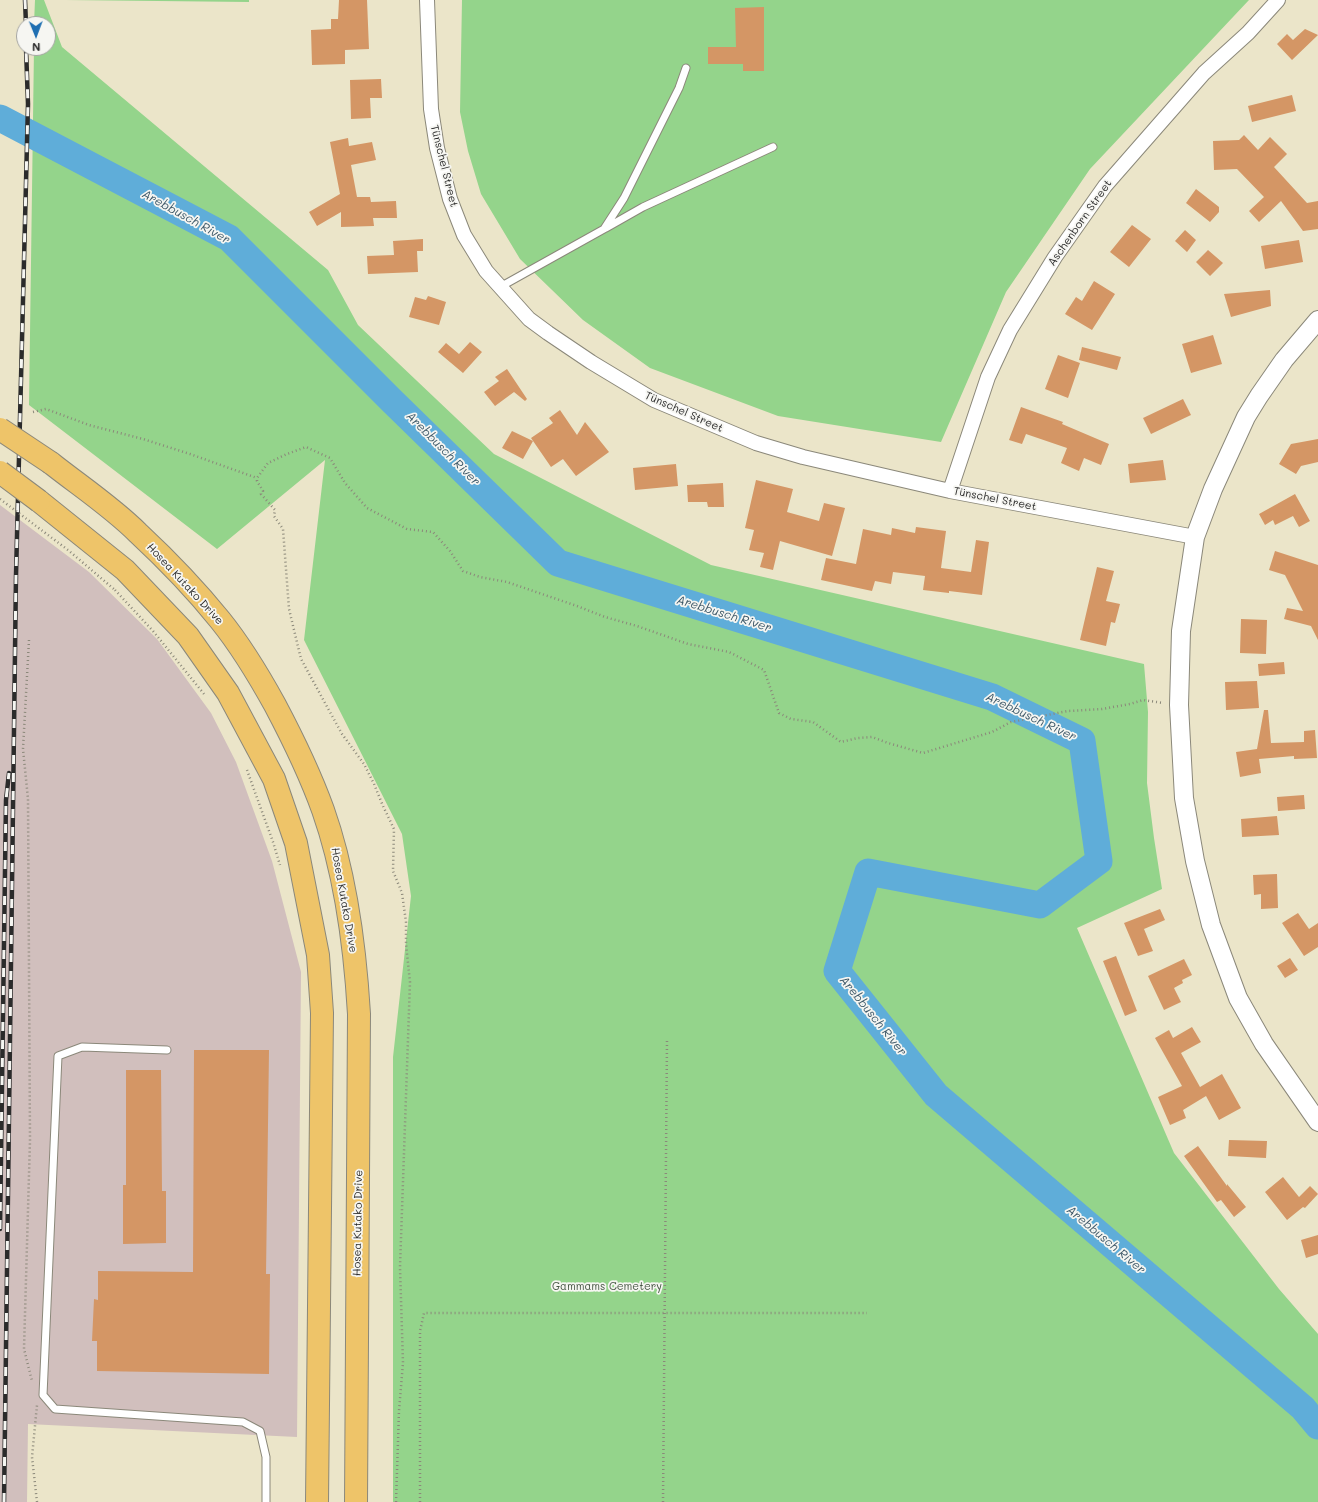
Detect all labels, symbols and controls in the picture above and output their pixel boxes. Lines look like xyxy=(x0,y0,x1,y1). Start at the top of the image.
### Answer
north arrow xyxy=(16,16,56,56)
text: N xyxy=(32,40,41,55)
street label: Tünschel Street xyxy=(427,123,461,209)
street label: Aschenborn Street xyxy=(1045,177,1115,269)
water label: Arebbusch River xyxy=(140,187,232,247)
street label: Tünschel Street xyxy=(643,389,725,435)
water label: Arebbusch River xyxy=(403,409,483,489)
street label: Tünschel Street xyxy=(952,484,1038,514)
street label: Hosea Kutako Drive xyxy=(144,541,226,627)
water label: Arebbusch River xyxy=(675,593,773,635)
water label: Arebbusch River xyxy=(983,690,1079,744)
street label: Hosea Kutako Drive xyxy=(328,847,360,953)
water label: Arebbusch River xyxy=(836,973,910,1059)
street label: Hosea Kutako Drive xyxy=(350,1170,366,1276)
water label: Arebbusch River xyxy=(1064,1203,1148,1277)
park label: Gammams Cemetery xyxy=(552,1280,662,1294)

